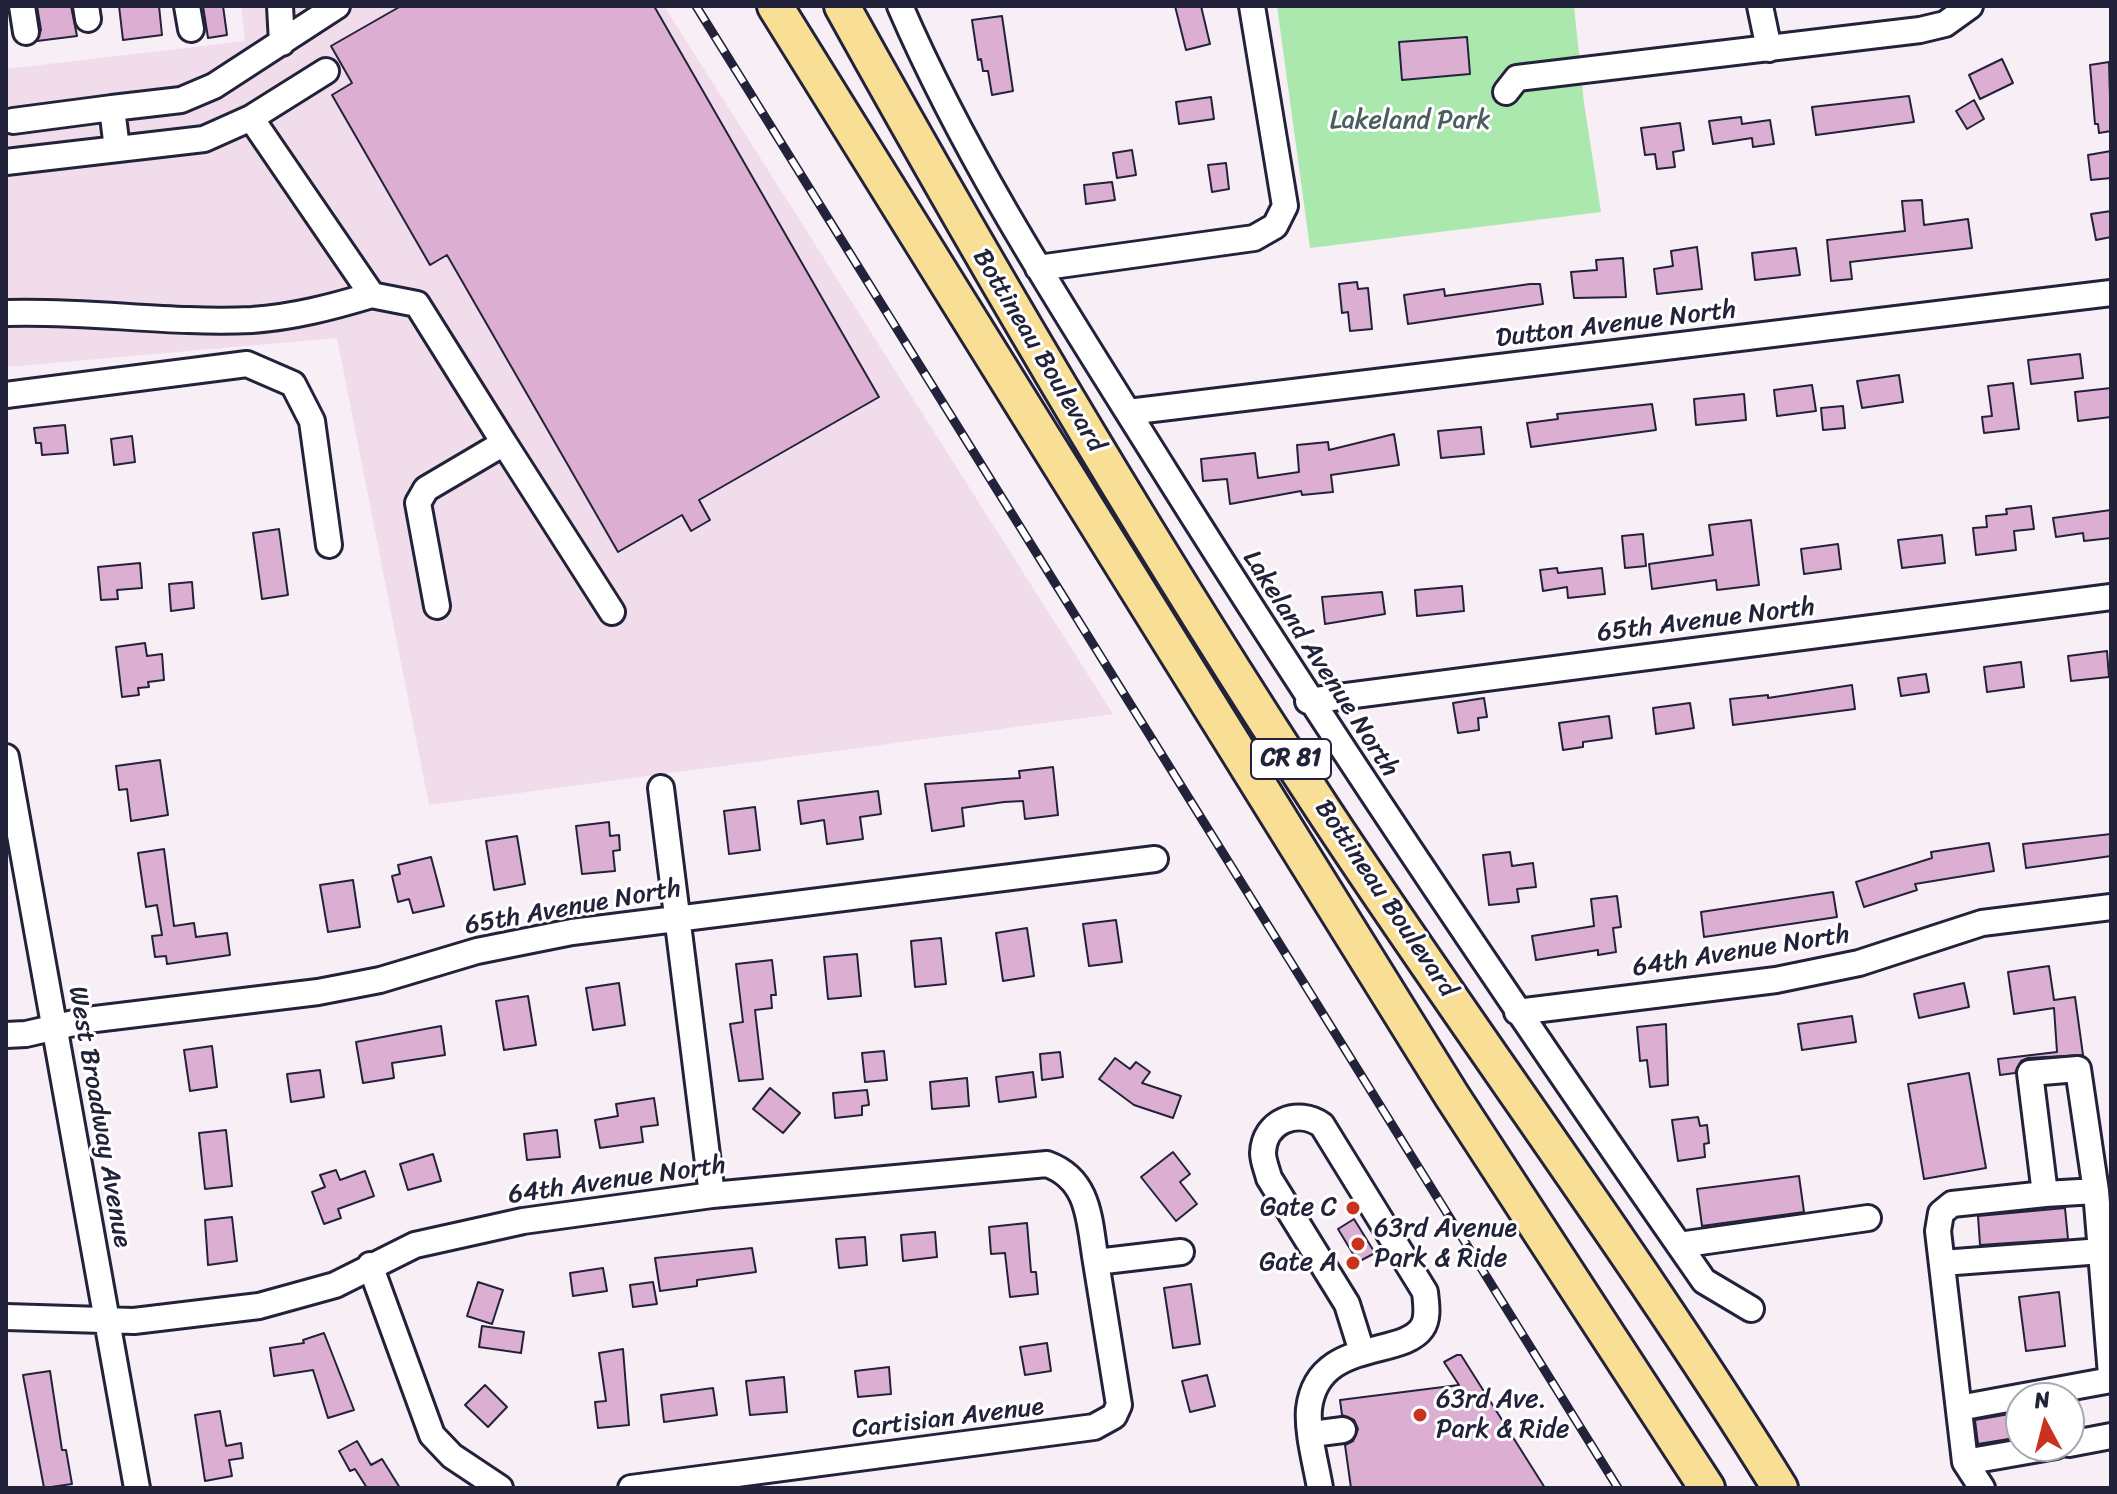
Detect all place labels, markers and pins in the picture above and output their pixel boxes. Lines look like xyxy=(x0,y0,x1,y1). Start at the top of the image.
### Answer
place label: Gate C xyxy=(1260,1192,1337,1224)
marker: Gate C xyxy=(1344,1199,1362,1217)
place label: 63rd Avenue Park & Ride xyxy=(1374,1213,1517,1274)
marker: 63rd Avenue Park & Ride xyxy=(1349,1235,1367,1253)
place label: Gate A xyxy=(1259,1247,1337,1279)
marker: Gate A xyxy=(1344,1254,1362,1272)
place label: 63rd Ave. Park & Ride xyxy=(1436,1384,1569,1446)
marker: 63rd Ave. Park & Ride xyxy=(1411,1406,1429,1424)

